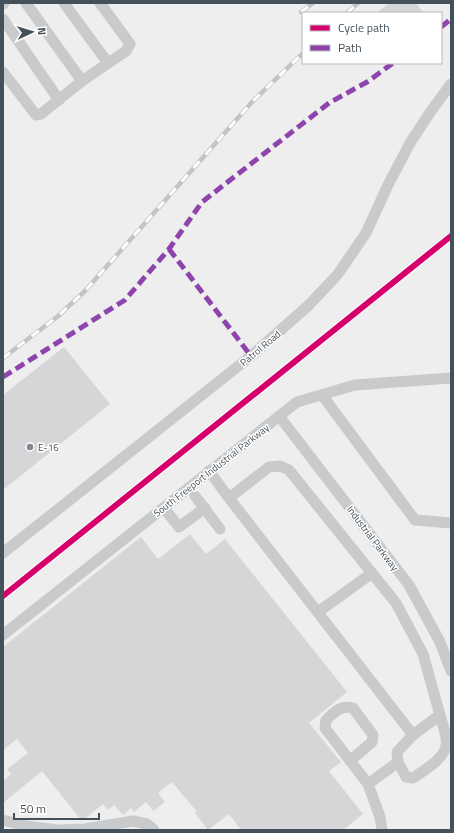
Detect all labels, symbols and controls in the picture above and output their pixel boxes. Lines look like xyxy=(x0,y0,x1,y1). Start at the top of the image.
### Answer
north arrow xyxy=(12,12,52,52)
legend xyxy=(302,12,442,64)
text: Cycle path xyxy=(338,18,390,37)
text: N xyxy=(34,27,50,36)
text: Path xyxy=(338,38,362,57)
street label: Patrol Road xyxy=(237,327,284,370)
street label: South Freeport Industrial Parkway xyxy=(150,420,273,521)
place label: E-16 xyxy=(38,440,59,455)
marker: E-16 xyxy=(25,442,35,452)
street label: Industrial Parkway xyxy=(343,503,402,574)
scale bar xyxy=(14,795,99,821)
text: 50 m xyxy=(20,799,46,818)

